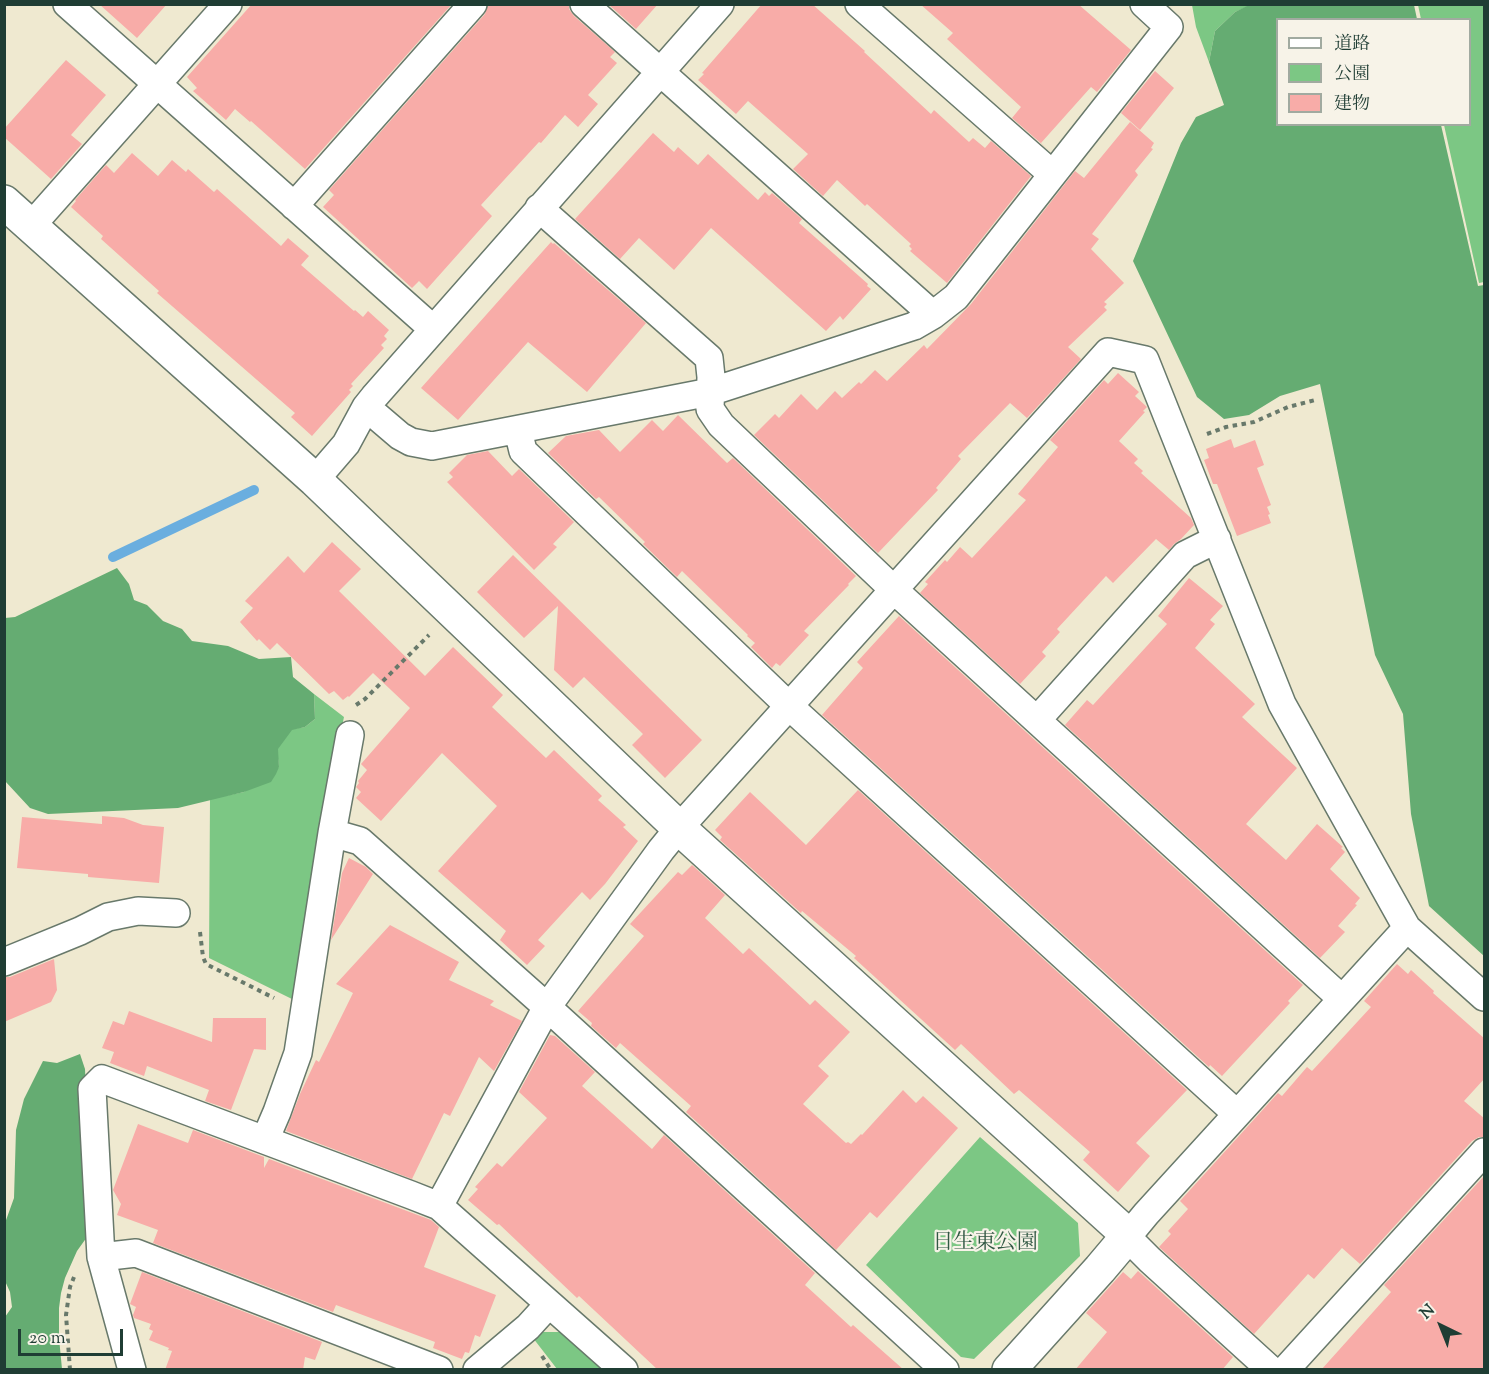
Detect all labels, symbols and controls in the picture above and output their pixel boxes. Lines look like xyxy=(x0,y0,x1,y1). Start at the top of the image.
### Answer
legend xyxy=(1276,18,1471,126)
text: 道路 xyxy=(1334,32,1370,58)
text: 公園 xyxy=(1334,62,1370,88)
text: 建物 xyxy=(1334,92,1370,118)
park label: 日生東公園 xyxy=(933,1231,1037,1257)
north arrow xyxy=(1411,1296,1471,1356)
text: N xyxy=(1416,1300,1441,1325)
scale bar xyxy=(21,1317,126,1355)
text: 20 m xyxy=(29,1326,66,1352)

